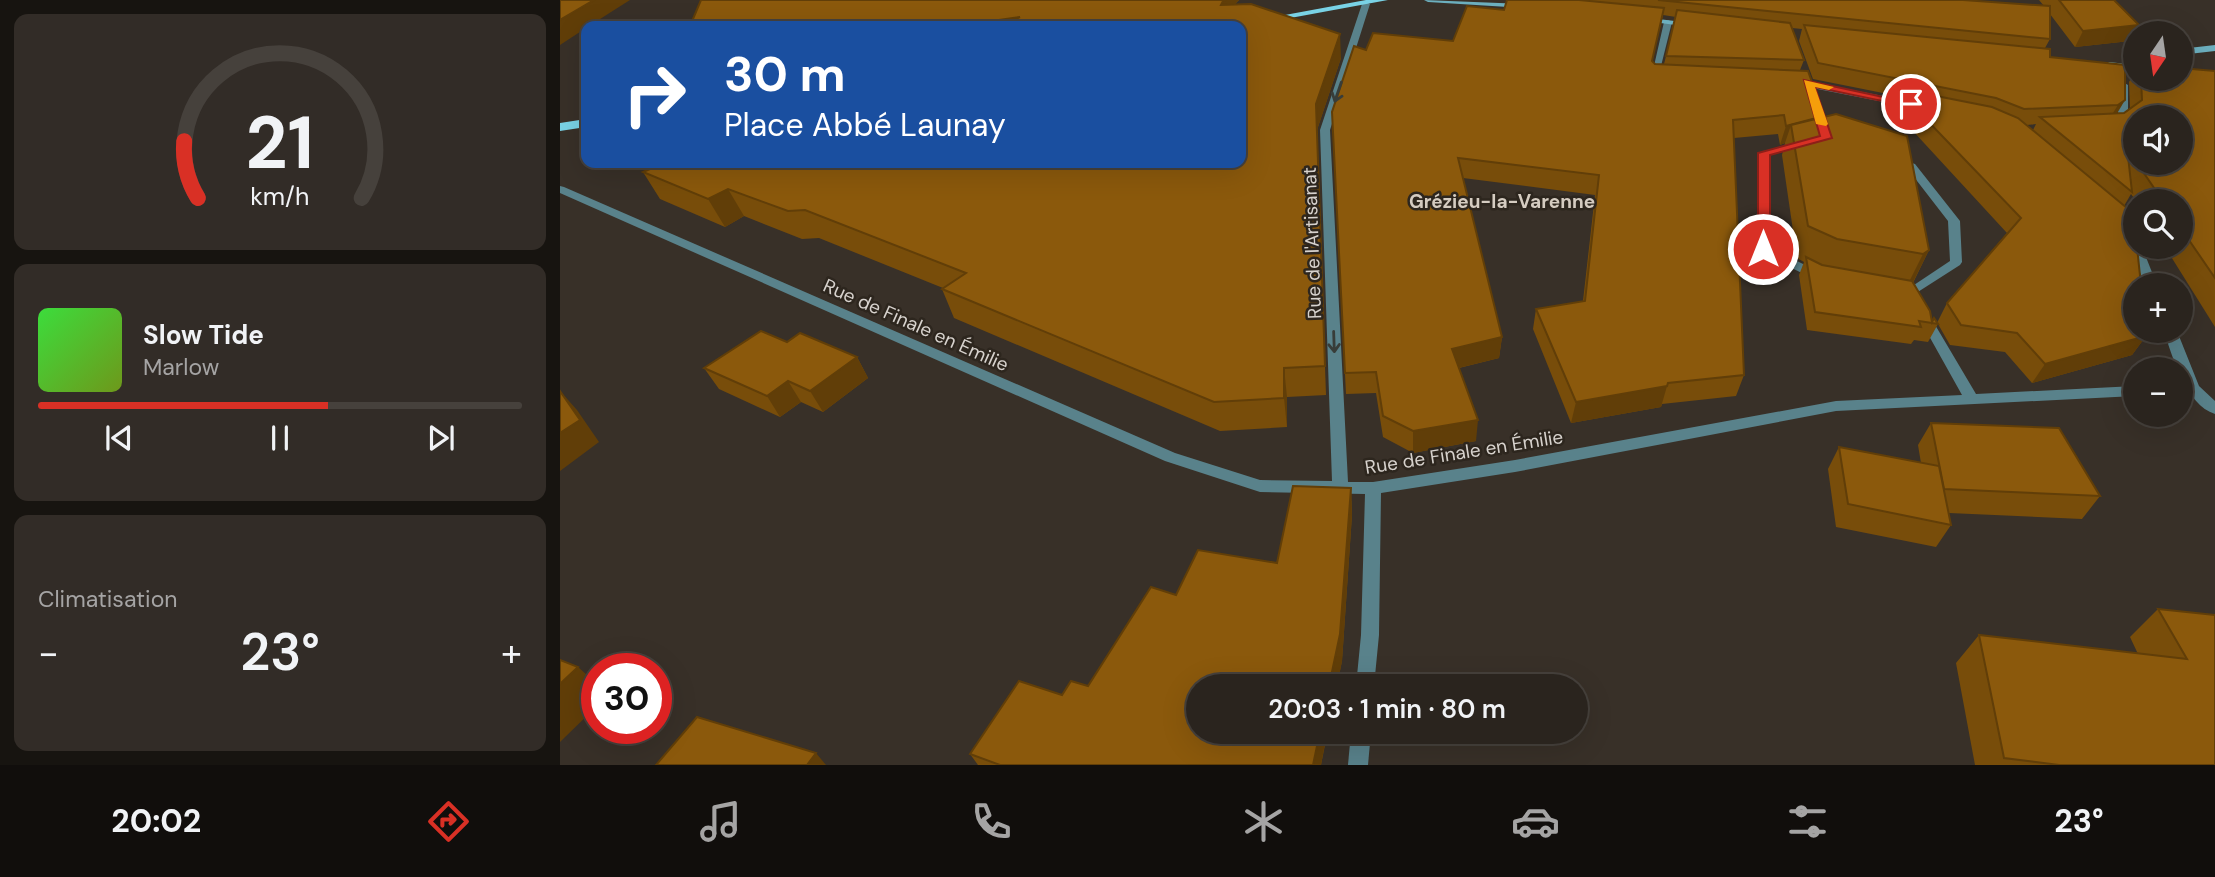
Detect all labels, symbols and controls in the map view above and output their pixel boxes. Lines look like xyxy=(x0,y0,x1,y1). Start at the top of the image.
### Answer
north arrow xyxy=(2123,21,2193,91)
map controls xyxy=(2123,21,2193,427)
text: 30 m xyxy=(724,42,846,106)
icon: right xyxy=(609,49,700,140)
pin xyxy=(1881,74,1941,134)
one-way arrow xyxy=(1331,81,1344,103)
icon: arrive xyxy=(1892,85,1930,123)
text: 21 xyxy=(246,97,314,192)
text: Place Abbé Launay xyxy=(724,104,1006,146)
button: sound xyxy=(2123,105,2193,175)
street label: Rue de l'Artisanat xyxy=(1297,167,1327,319)
text: km/h xyxy=(250,180,310,213)
district label: Grézieu-la-Varenne xyxy=(1409,189,1595,214)
button: search xyxy=(2123,189,2193,259)
position arrow xyxy=(1726,212,1800,286)
street label: Rue de Finale en Émilie xyxy=(819,273,1013,377)
button: + xyxy=(2123,273,2193,343)
text: Slow Tide xyxy=(143,318,264,352)
one-way arrow xyxy=(1327,330,1340,353)
text: Marlow xyxy=(143,352,219,382)
button: − xyxy=(2123,357,2193,427)
icon: previous xyxy=(100,419,138,457)
icon: pause xyxy=(261,419,299,457)
icon: next xyxy=(422,419,460,457)
street label: Rue de Finale en Émilie xyxy=(1363,424,1565,480)
text: Climatisation xyxy=(38,584,177,614)
text: 23° xyxy=(240,618,320,686)
text: − xyxy=(38,628,59,678)
text: + xyxy=(501,628,522,678)
speed limit sign: 30 xyxy=(581,653,672,744)
text: 20:03 · 1 min · 80 m xyxy=(1268,692,1506,726)
icon: directions xyxy=(424,797,473,846)
icon: music xyxy=(696,797,745,846)
icon: phone xyxy=(967,797,1016,846)
icon: climate xyxy=(1239,797,1288,846)
icon: car xyxy=(1511,797,1560,846)
icon: filters xyxy=(1783,797,1832,846)
text: 20:02 xyxy=(111,800,201,842)
text: 23° xyxy=(2054,800,2104,842)

